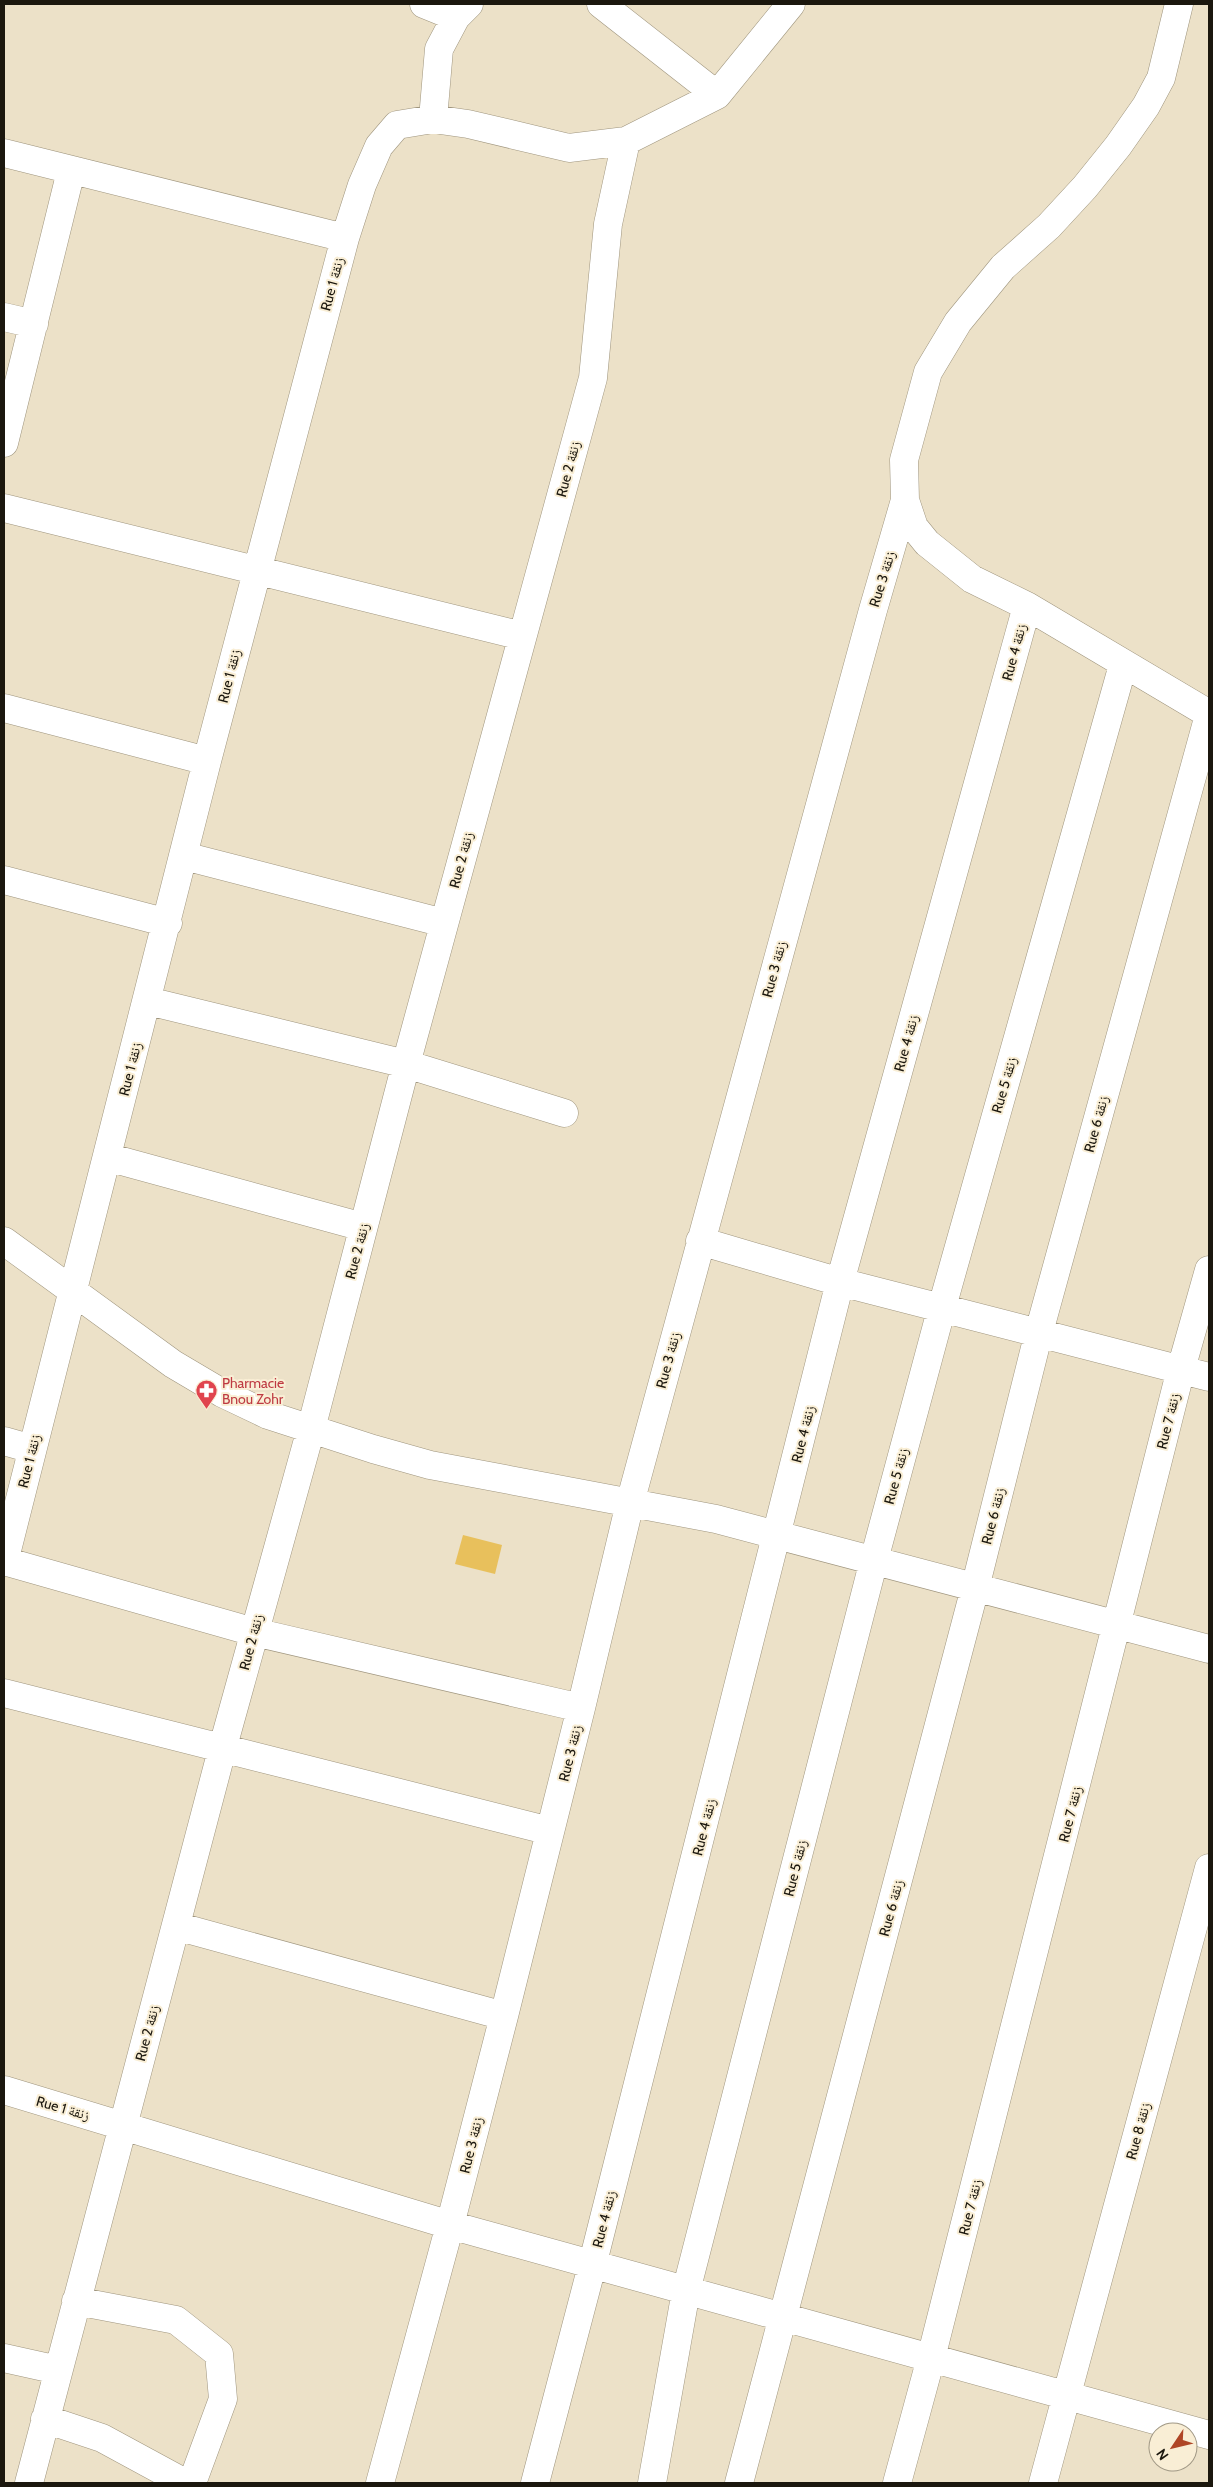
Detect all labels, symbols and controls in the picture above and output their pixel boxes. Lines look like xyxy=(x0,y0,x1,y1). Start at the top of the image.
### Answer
street label: Rue 1 زنقة xyxy=(316,255,348,313)
street label: Rue 2 زنقة xyxy=(552,439,584,499)
street label: Rue 3 زنقة xyxy=(865,549,899,609)
street label: Rue 4 زنقة xyxy=(998,622,1030,682)
street label: Rue 1 زنقة xyxy=(214,647,244,705)
street label: Rue 2 زنقة xyxy=(445,830,477,890)
street label: Rue 3 زنقة xyxy=(758,939,790,999)
street label: Rue 4 زنقة xyxy=(890,1013,922,1073)
street label: Rue 1 زنقة xyxy=(115,1040,145,1098)
street label: Rue 5 زنقة xyxy=(987,1055,1021,1115)
street label: Rue 6 زنقة xyxy=(1080,1094,1112,1154)
street label: Rue 2 زنقة xyxy=(341,1221,373,1281)
street label: Rue 3 زنقة xyxy=(652,1330,684,1390)
place label: Pharmacie Bnou Zohr xyxy=(222,1374,284,1408)
pharmacy icon: Pharmacie Bnou Zohr xyxy=(194,1379,218,1410)
street label: Rue 7 زنقة xyxy=(1152,1391,1184,1451)
street label: Rue 4 زنقة xyxy=(787,1404,819,1464)
street label: Rue 1 زنقة xyxy=(14,1432,44,1490)
street label: Rue 5 زنقة xyxy=(880,1446,912,1506)
street label: Rue 6 زنقة xyxy=(977,1486,1009,1546)
street label: Rue 2 زنقة xyxy=(235,1612,267,1672)
street label: Rue 3 زنقة xyxy=(554,1723,586,1783)
street label: Rue 7 زنقة xyxy=(1054,1784,1086,1844)
street label: Rue 4 زنقة xyxy=(688,1797,720,1857)
street label: Rue 5 زنقة xyxy=(779,1838,811,1898)
street label: Rue 6 زنقة xyxy=(875,1878,907,1938)
street label: Rue 2 زنقة xyxy=(131,2003,163,2063)
street label: Rue 1 زنقة xyxy=(34,2092,92,2124)
street label: Rue 8 زنقة xyxy=(1122,2100,1154,2162)
street label: Rue 3 زنقة xyxy=(455,2115,487,2175)
street label: Rue 7 زنقة xyxy=(954,2177,986,2237)
street label: Rue 4 زنقة xyxy=(588,2189,620,2249)
north arrow xyxy=(1148,2422,1198,2472)
text: N xyxy=(1152,2445,1173,2464)

